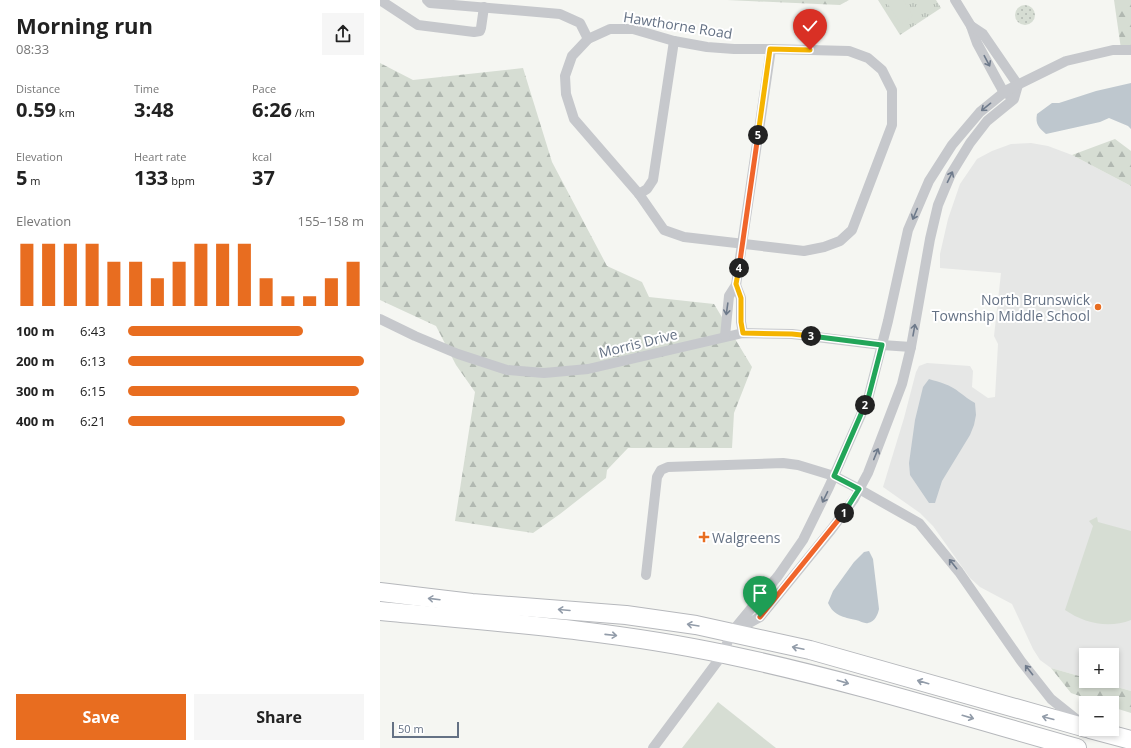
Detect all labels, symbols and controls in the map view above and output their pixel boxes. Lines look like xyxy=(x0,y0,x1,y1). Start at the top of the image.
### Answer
street label: Hawthorne Road xyxy=(622,7,734,43)
pin xyxy=(793,9,827,50)
text: Morning run xyxy=(16,10,153,40)
button: share xyxy=(322,13,364,55)
icon: check xyxy=(799,15,821,37)
text: 08:33 xyxy=(16,40,49,58)
one-way arrow xyxy=(983,55,991,67)
text: Distance xyxy=(16,81,60,96)
text: Time xyxy=(134,81,159,96)
text: Pace xyxy=(252,81,276,96)
text: 0.59 xyxy=(16,96,56,123)
text: 3:48 xyxy=(134,96,174,123)
text: 6:26 xyxy=(252,96,292,123)
one-way arrow xyxy=(981,103,992,112)
text: km xyxy=(56,105,75,120)
text: /km xyxy=(292,105,315,120)
pin: 5 xyxy=(748,125,768,145)
text: 5 xyxy=(755,127,761,142)
text: Elevation xyxy=(16,149,63,164)
text: Heart rate xyxy=(134,149,186,164)
text: kcal xyxy=(252,149,272,164)
text: 5 xyxy=(16,164,27,191)
text: 133 xyxy=(134,164,168,191)
text: 37 xyxy=(252,164,275,191)
one-way arrow xyxy=(947,171,954,183)
text: m xyxy=(27,173,40,188)
text: bpm xyxy=(168,173,195,188)
one-way arrow xyxy=(910,208,918,220)
text: Elevation xyxy=(16,212,71,230)
text: 155–158 m xyxy=(297,212,364,230)
pin: 4 xyxy=(729,258,749,278)
text: 4 xyxy=(736,260,742,275)
place label: North Brunswick Township Middle School xyxy=(932,290,1091,325)
one-way arrow xyxy=(723,302,731,315)
marker: North Brunswick Township Middle School xyxy=(1093,302,1103,312)
text: 100 m xyxy=(16,322,54,340)
text: 6:43 xyxy=(80,322,106,340)
street label: Morris Drive xyxy=(597,324,680,362)
one-way arrow xyxy=(910,324,918,337)
pin: 3 xyxy=(801,326,821,346)
text: 3 xyxy=(808,328,814,343)
text: 200 m xyxy=(16,352,54,370)
text: 6:13 xyxy=(80,352,106,370)
text: 300 m xyxy=(16,382,54,400)
text: 6:15 xyxy=(80,382,106,400)
pin: 2 xyxy=(855,395,875,415)
text: 2 xyxy=(862,397,868,412)
text: 400 m xyxy=(16,412,54,430)
text: 6:21 xyxy=(80,412,106,430)
one-way arrow xyxy=(872,448,880,460)
one-way arrow xyxy=(820,490,828,502)
pin: 1 xyxy=(834,503,854,523)
text: 1 xyxy=(841,505,847,520)
place label: Walgreens xyxy=(712,528,781,547)
marker: Walgreens xyxy=(699,532,709,542)
one-way arrow xyxy=(949,559,957,570)
pin xyxy=(743,576,777,617)
icon: arrive xyxy=(749,582,771,604)
one-way arrow xyxy=(428,595,441,602)
one-way arrow xyxy=(558,606,571,614)
one-way arrow xyxy=(687,620,700,628)
one-way arrow xyxy=(604,631,617,638)
one-way arrow xyxy=(792,643,805,651)
map controls xyxy=(1079,648,1119,736)
button: + xyxy=(1079,648,1119,688)
one-way arrow xyxy=(1024,665,1033,676)
one-way arrow xyxy=(917,678,930,685)
one-way arrow xyxy=(836,679,849,686)
button: Save xyxy=(16,694,186,740)
button: Share xyxy=(194,694,364,740)
button: − xyxy=(1079,696,1119,736)
one-way arrow xyxy=(1042,713,1055,721)
one-way arrow xyxy=(961,714,974,721)
scale bar xyxy=(392,720,459,739)
text: 50 m xyxy=(398,721,424,736)

